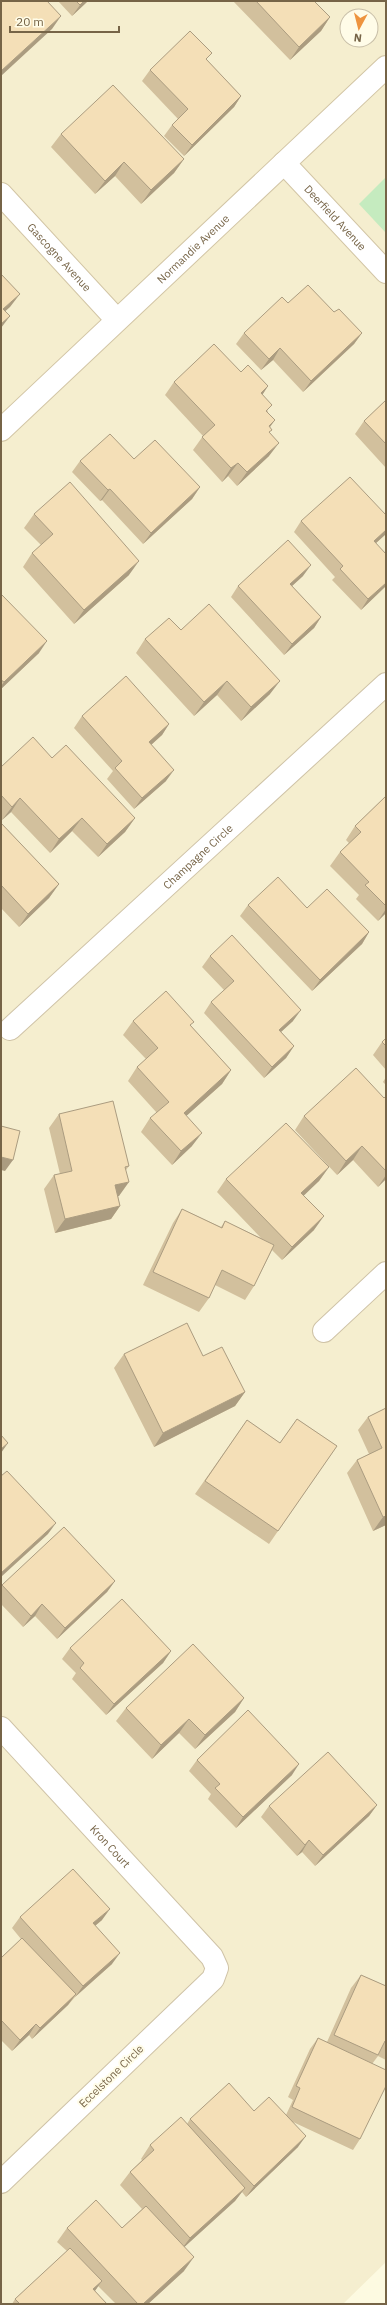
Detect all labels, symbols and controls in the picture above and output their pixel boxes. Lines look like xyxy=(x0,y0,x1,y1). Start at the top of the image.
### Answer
scale bar xyxy=(10,8,119,34)
north arrow xyxy=(339,8,379,48)
text: 20 m xyxy=(16,14,44,29)
text: N xyxy=(353,30,363,45)
street label: Deerfield Avenue xyxy=(301,182,369,253)
street label: Normandie Avenue xyxy=(154,211,232,286)
street label: Gascogne Avenue xyxy=(24,220,94,294)
street label: Champagne Circle xyxy=(160,821,236,892)
street label: Kron Court xyxy=(87,1822,133,1871)
street label: Eccelstone Circle xyxy=(76,2042,146,2110)

